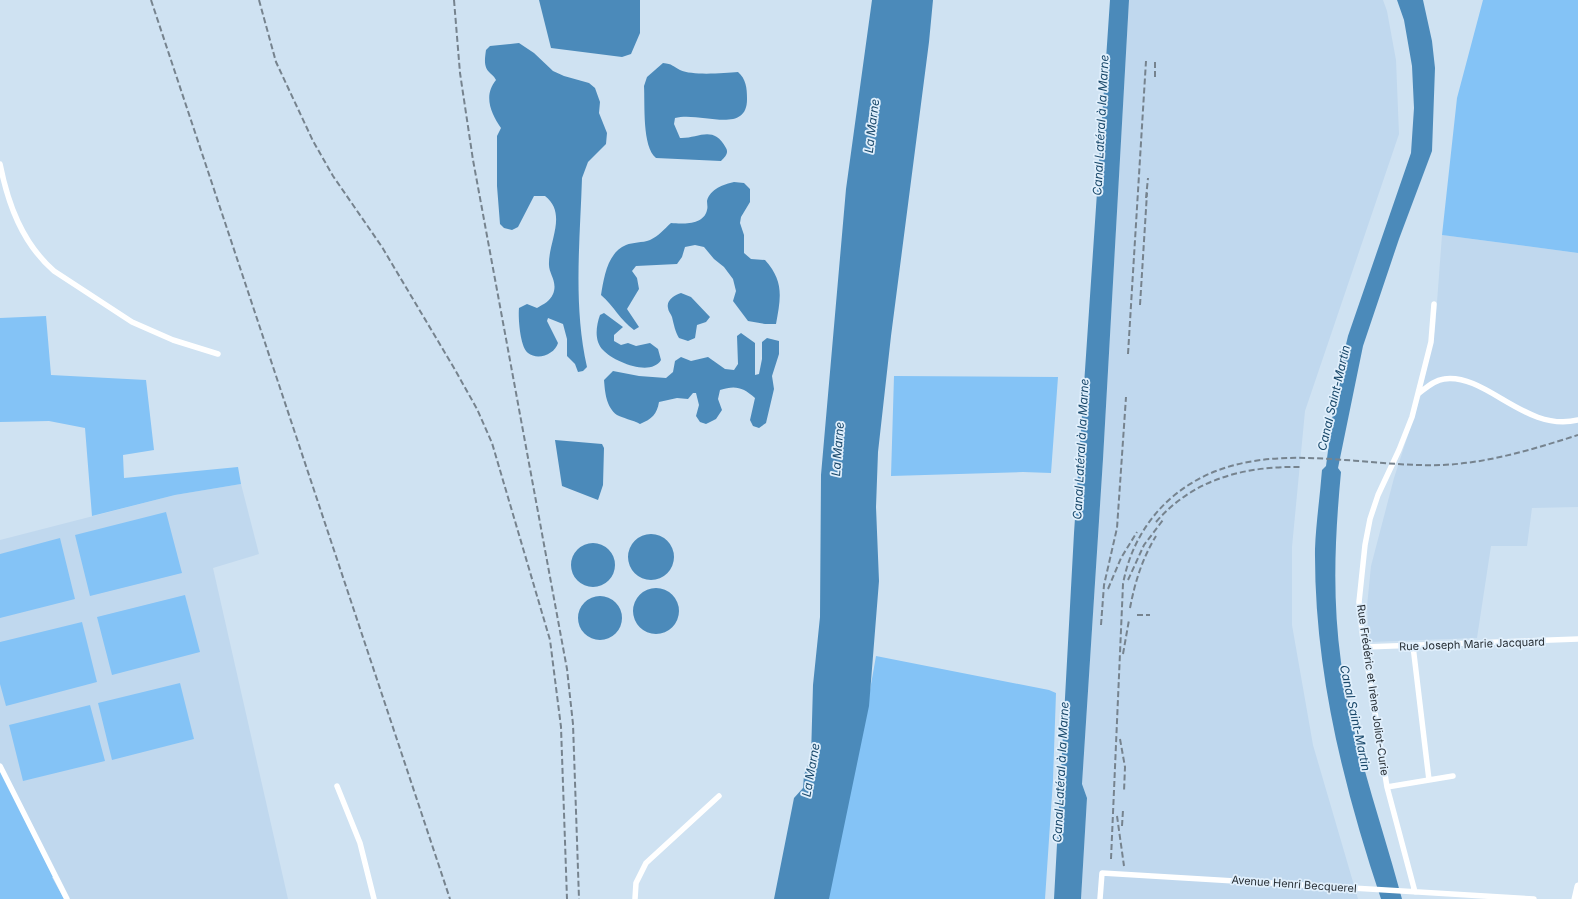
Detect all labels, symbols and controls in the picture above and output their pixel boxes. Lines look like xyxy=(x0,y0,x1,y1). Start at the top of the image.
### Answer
water label: Canal Latéral à la Marne xyxy=(1089,54,1112,196)
water label: La Marne xyxy=(861,98,882,154)
water label: Canal Saint-Martin xyxy=(1314,344,1353,452)
water label: Canal Latéral à la Marne xyxy=(1069,378,1092,520)
water label: La Marne xyxy=(828,421,847,477)
street label: Rue Frédéric et Irène Joliot-Curie xyxy=(1354,603,1392,777)
street label: Rue Joseph Marie Jacquard xyxy=(1399,634,1545,654)
water label: Canal Saint-Martin xyxy=(1337,664,1374,772)
water label: Canal Latéral à la Marne xyxy=(1049,701,1072,843)
water label: La Marne xyxy=(798,742,823,798)
street label: Avenue Henri Becquerel xyxy=(1231,873,1357,895)

